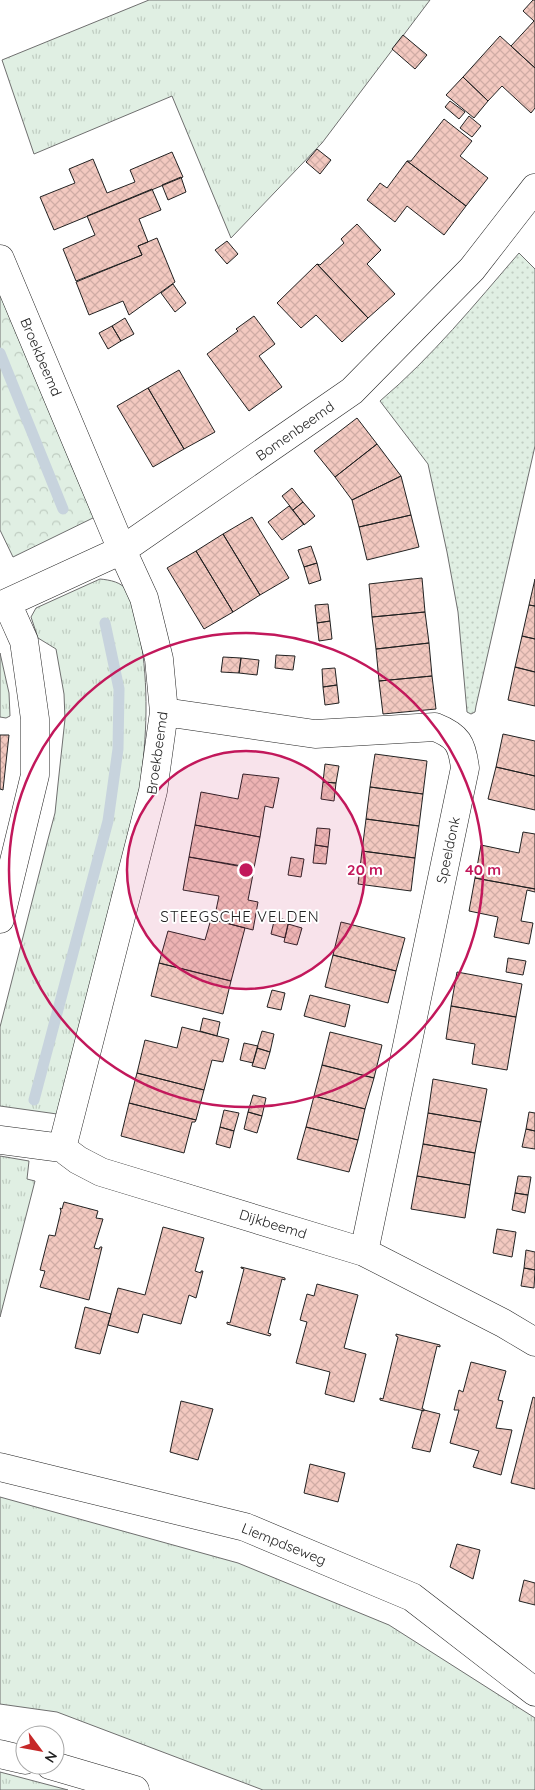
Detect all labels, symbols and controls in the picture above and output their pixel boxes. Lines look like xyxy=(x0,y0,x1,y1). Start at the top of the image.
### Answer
street label: Broekbeemd xyxy=(16,315,66,399)
street label: Bomenbeemd xyxy=(252,397,338,465)
street label: Broekbeemd xyxy=(142,710,172,796)
street label: Speeldonk xyxy=(432,815,464,885)
text: 20 m xyxy=(347,860,383,879)
text: 40 m xyxy=(465,860,501,879)
centre of rings xyxy=(237,861,255,879)
district label: STEEGSCHE VELDEN xyxy=(160,907,320,926)
street label: Dijkbeemd xyxy=(237,1205,309,1243)
street label: Liempdseweg xyxy=(239,1519,329,1569)
north arrow xyxy=(15,1725,65,1775)
text: N xyxy=(41,1748,61,1766)

